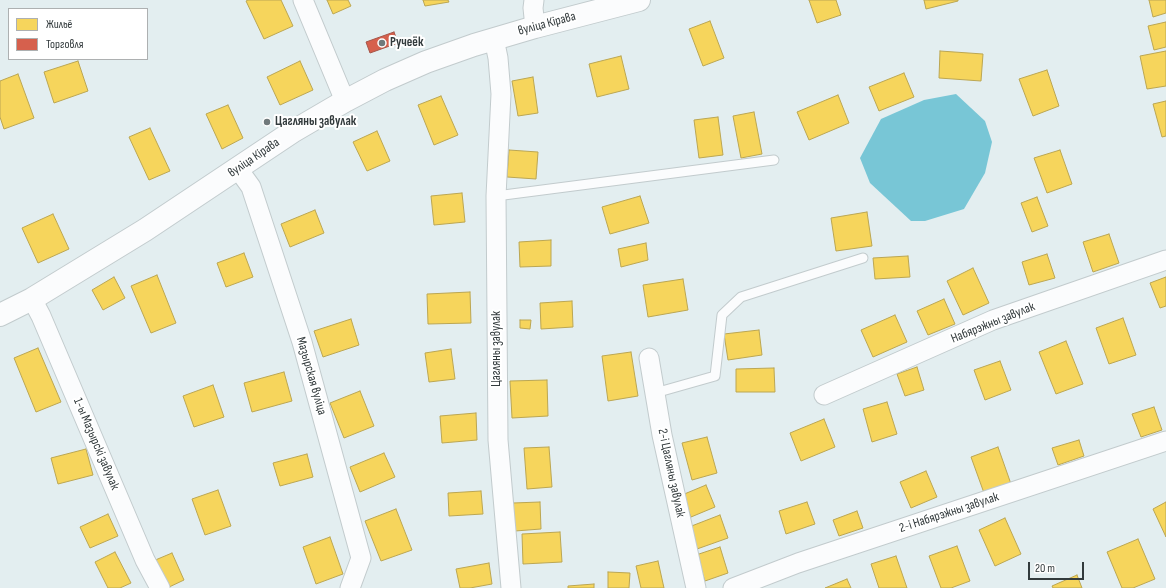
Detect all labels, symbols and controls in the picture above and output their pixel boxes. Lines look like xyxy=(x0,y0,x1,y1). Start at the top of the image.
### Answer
legend xyxy=(8,8,148,60)
street label: вуліца Кірава xyxy=(517,9,577,39)
text: Жильё xyxy=(46,17,72,32)
place label: Ручеёк xyxy=(390,35,423,51)
text: Торговля xyxy=(46,37,83,52)
marker: Ручеёк xyxy=(377,38,387,48)
place label: Цагляны завулак xyxy=(275,114,356,130)
marker: Цагляны завулак xyxy=(262,117,272,127)
street label: вуліца Кірава xyxy=(225,135,283,181)
street label: Набярэжны завулак xyxy=(949,299,1037,347)
street label: Цагляны завулак xyxy=(489,311,505,387)
street label: Мазырская вуліца xyxy=(292,335,330,417)
street label: 1-ы Мазырскі завулак xyxy=(70,396,122,492)
street label: 2-і Цагляны завулак xyxy=(654,427,688,519)
street label: 2-і Набярэжны завулак xyxy=(897,490,1001,536)
scale bar xyxy=(1030,554,1086,580)
text: 20 m xyxy=(1035,561,1055,576)

